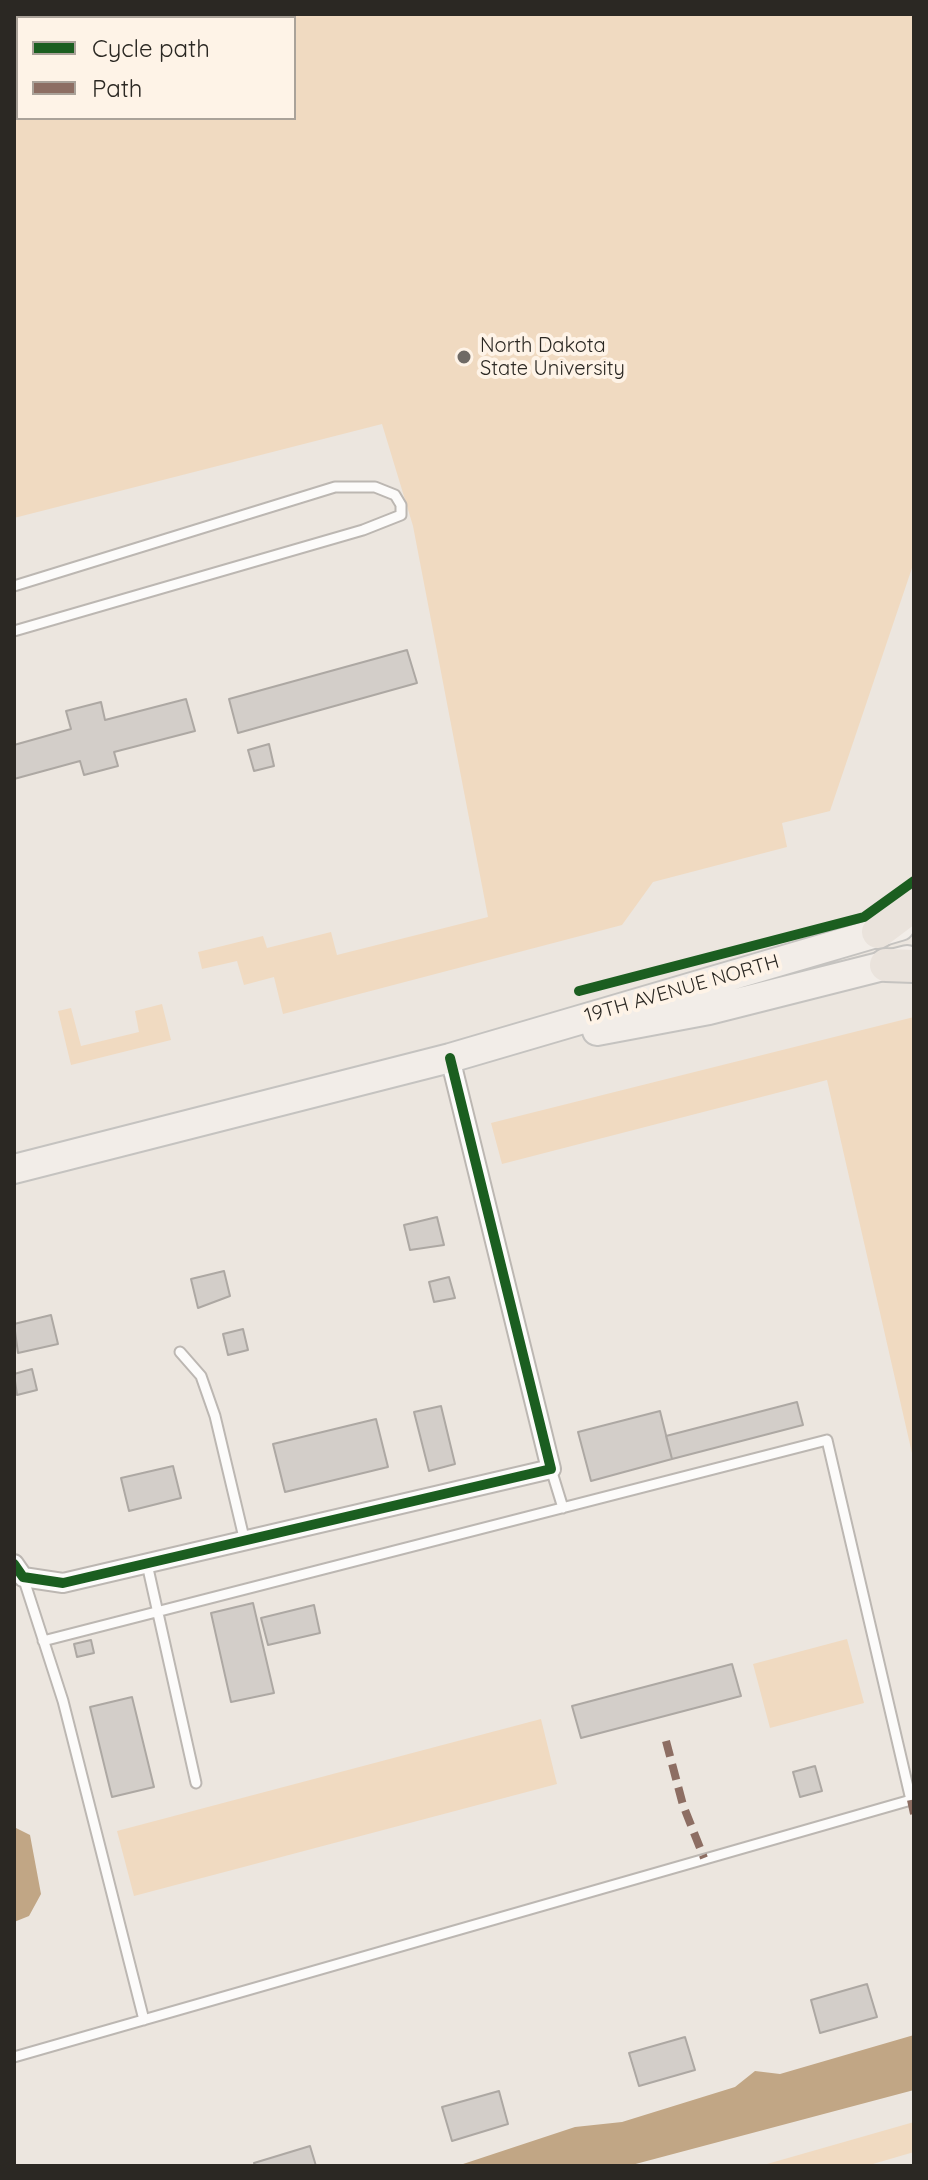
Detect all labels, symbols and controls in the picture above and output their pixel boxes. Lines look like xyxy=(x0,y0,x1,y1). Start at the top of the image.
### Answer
legend xyxy=(16,16,296,120)
text: Cycle path xyxy=(92,33,210,63)
text: Path xyxy=(92,73,143,103)
place label: North Dakota State University xyxy=(480,334,625,381)
marker: North Dakota State University xyxy=(455,348,473,366)
street label: 19TH AVENUE NORTH xyxy=(582,950,782,1028)

